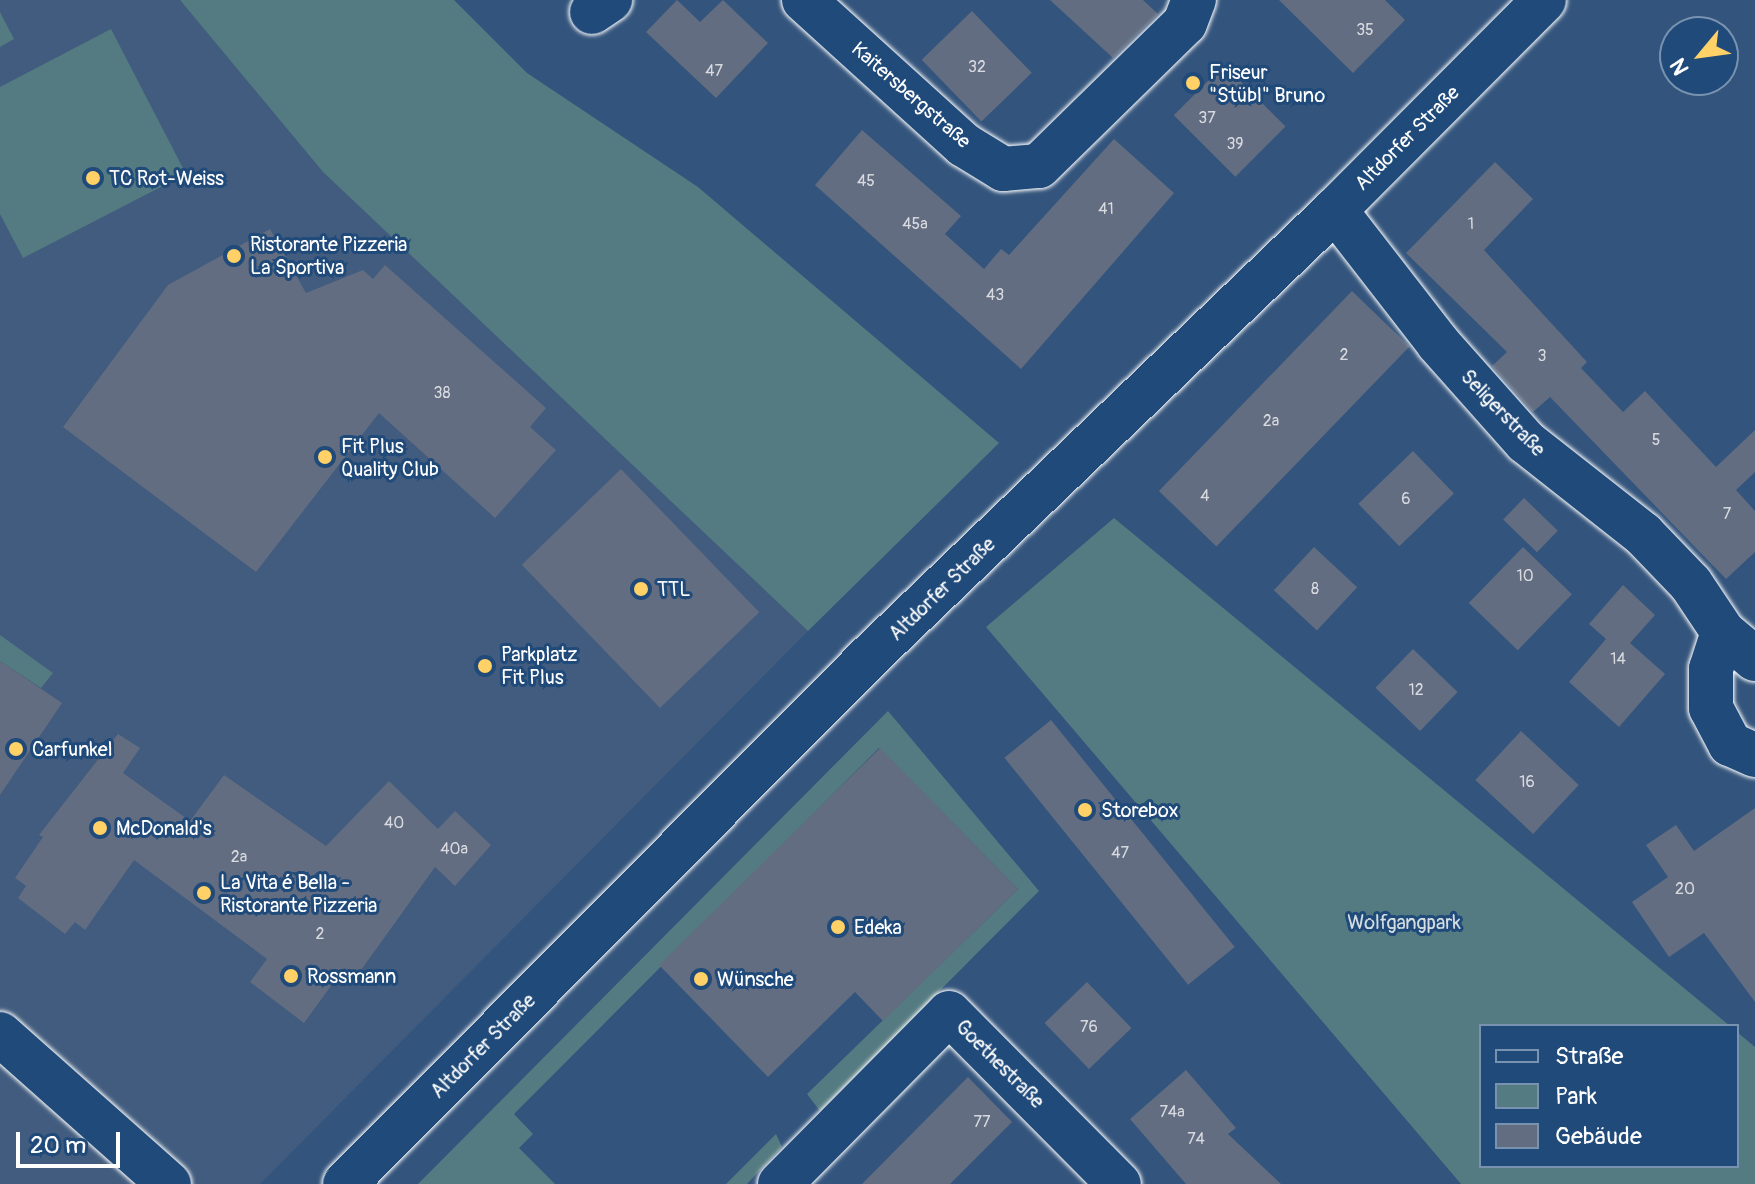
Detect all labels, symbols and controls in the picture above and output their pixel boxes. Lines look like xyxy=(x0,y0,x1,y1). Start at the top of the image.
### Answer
north arrow xyxy=(1659,16,1739,96)
house number: 35 xyxy=(1356,20,1374,40)
street label: Kaitersbergstraße xyxy=(847,37,975,153)
text: N xyxy=(1664,53,1696,80)
house number: 32 xyxy=(968,57,986,77)
place label: Friseur "Stübl" Bruno xyxy=(1209,60,1325,107)
house number: 47 xyxy=(705,61,723,81)
marker: Friseur "Stübl" Bruno xyxy=(1184,74,1202,92)
street label: Altdorfer Straße xyxy=(1350,81,1464,195)
house number: 37 xyxy=(1198,108,1216,128)
house number: 39 xyxy=(1226,134,1244,154)
place label: TC Rot-Weiss xyxy=(109,166,224,190)
marker: TC Rot-Weiss xyxy=(84,169,102,187)
house number: 45 xyxy=(857,171,875,191)
house number: 41 xyxy=(1098,199,1114,219)
house number: 45a xyxy=(902,214,928,234)
house number: 1 xyxy=(1468,214,1474,234)
place label: Ristorante Pizzeria La Sportiva xyxy=(250,232,407,279)
marker: Ristorante Pizzeria La Sportiva xyxy=(225,247,243,265)
house number: 43 xyxy=(986,285,1004,305)
house number: 2 xyxy=(1340,345,1348,365)
house number: 3 xyxy=(1538,346,1546,366)
street label: Seligerstraße xyxy=(1456,365,1550,461)
house number: 38 xyxy=(434,383,450,403)
house number: 2a xyxy=(1263,411,1279,431)
house number: 5 xyxy=(1652,430,1660,450)
place label: Fit Plus Quality Club xyxy=(341,434,439,481)
marker: Fit Plus Quality Club xyxy=(316,448,334,466)
house number: 4 xyxy=(1200,486,1210,506)
house number: 6 xyxy=(1401,489,1411,509)
house number: 7 xyxy=(1723,504,1731,524)
street label: Altdorfer Straße xyxy=(884,532,1000,646)
house number: 10 xyxy=(1516,566,1534,586)
place label: TTL xyxy=(657,577,690,601)
house number: 8 xyxy=(1311,579,1319,599)
marker: TTL xyxy=(632,580,650,598)
place label: Parkplatz Fit Plus xyxy=(501,642,577,689)
house number: 14 xyxy=(1610,649,1626,669)
marker: Parkplatz Fit Plus xyxy=(476,657,494,675)
house number: 12 xyxy=(1408,680,1424,700)
place label: Carfunkel xyxy=(32,737,112,761)
marker: Carfunkel xyxy=(7,740,25,758)
house number: 16 xyxy=(1519,772,1535,792)
place label: Storebox xyxy=(1101,798,1178,822)
marker: Storebox xyxy=(1076,801,1094,819)
house number: 40 xyxy=(384,813,404,833)
place label: McDonald's xyxy=(116,816,212,840)
marker: McDonald's xyxy=(91,819,109,837)
house number: 40a xyxy=(440,839,468,859)
house number: 47 xyxy=(1111,843,1129,863)
house number: 2a xyxy=(231,847,247,867)
place label: La Vita é Bella - Ristorante Pizzeria xyxy=(220,870,377,917)
house number: 20 xyxy=(1675,879,1695,899)
marker: La Vita é Bella - Ristorante Pizzeria xyxy=(195,884,213,902)
park label: Wolfgangpark xyxy=(1347,910,1461,934)
place label: Edeka xyxy=(854,915,902,939)
marker: Edeka xyxy=(829,918,847,936)
house number: 2 xyxy=(316,924,324,944)
place label: Rossmann xyxy=(307,964,396,988)
marker: Rossmann xyxy=(282,967,300,985)
place label: Wünsche xyxy=(717,967,794,991)
marker: Wünsche xyxy=(692,970,710,988)
street label: Altdorfer Straße xyxy=(426,989,540,1103)
street label: Goethestraße xyxy=(951,1015,1049,1113)
house number: 76 xyxy=(1080,1017,1098,1037)
legend xyxy=(1479,1024,1739,1168)
text: Straße xyxy=(1555,1042,1623,1071)
text: Park xyxy=(1555,1082,1597,1111)
house number: 74a xyxy=(1159,1102,1185,1122)
house number: 77 xyxy=(974,1112,990,1132)
scale bar xyxy=(20,1116,124,1166)
text: Gebäude xyxy=(1555,1122,1642,1151)
house number: 74 xyxy=(1187,1129,1205,1149)
text: 20 m xyxy=(30,1131,86,1160)

